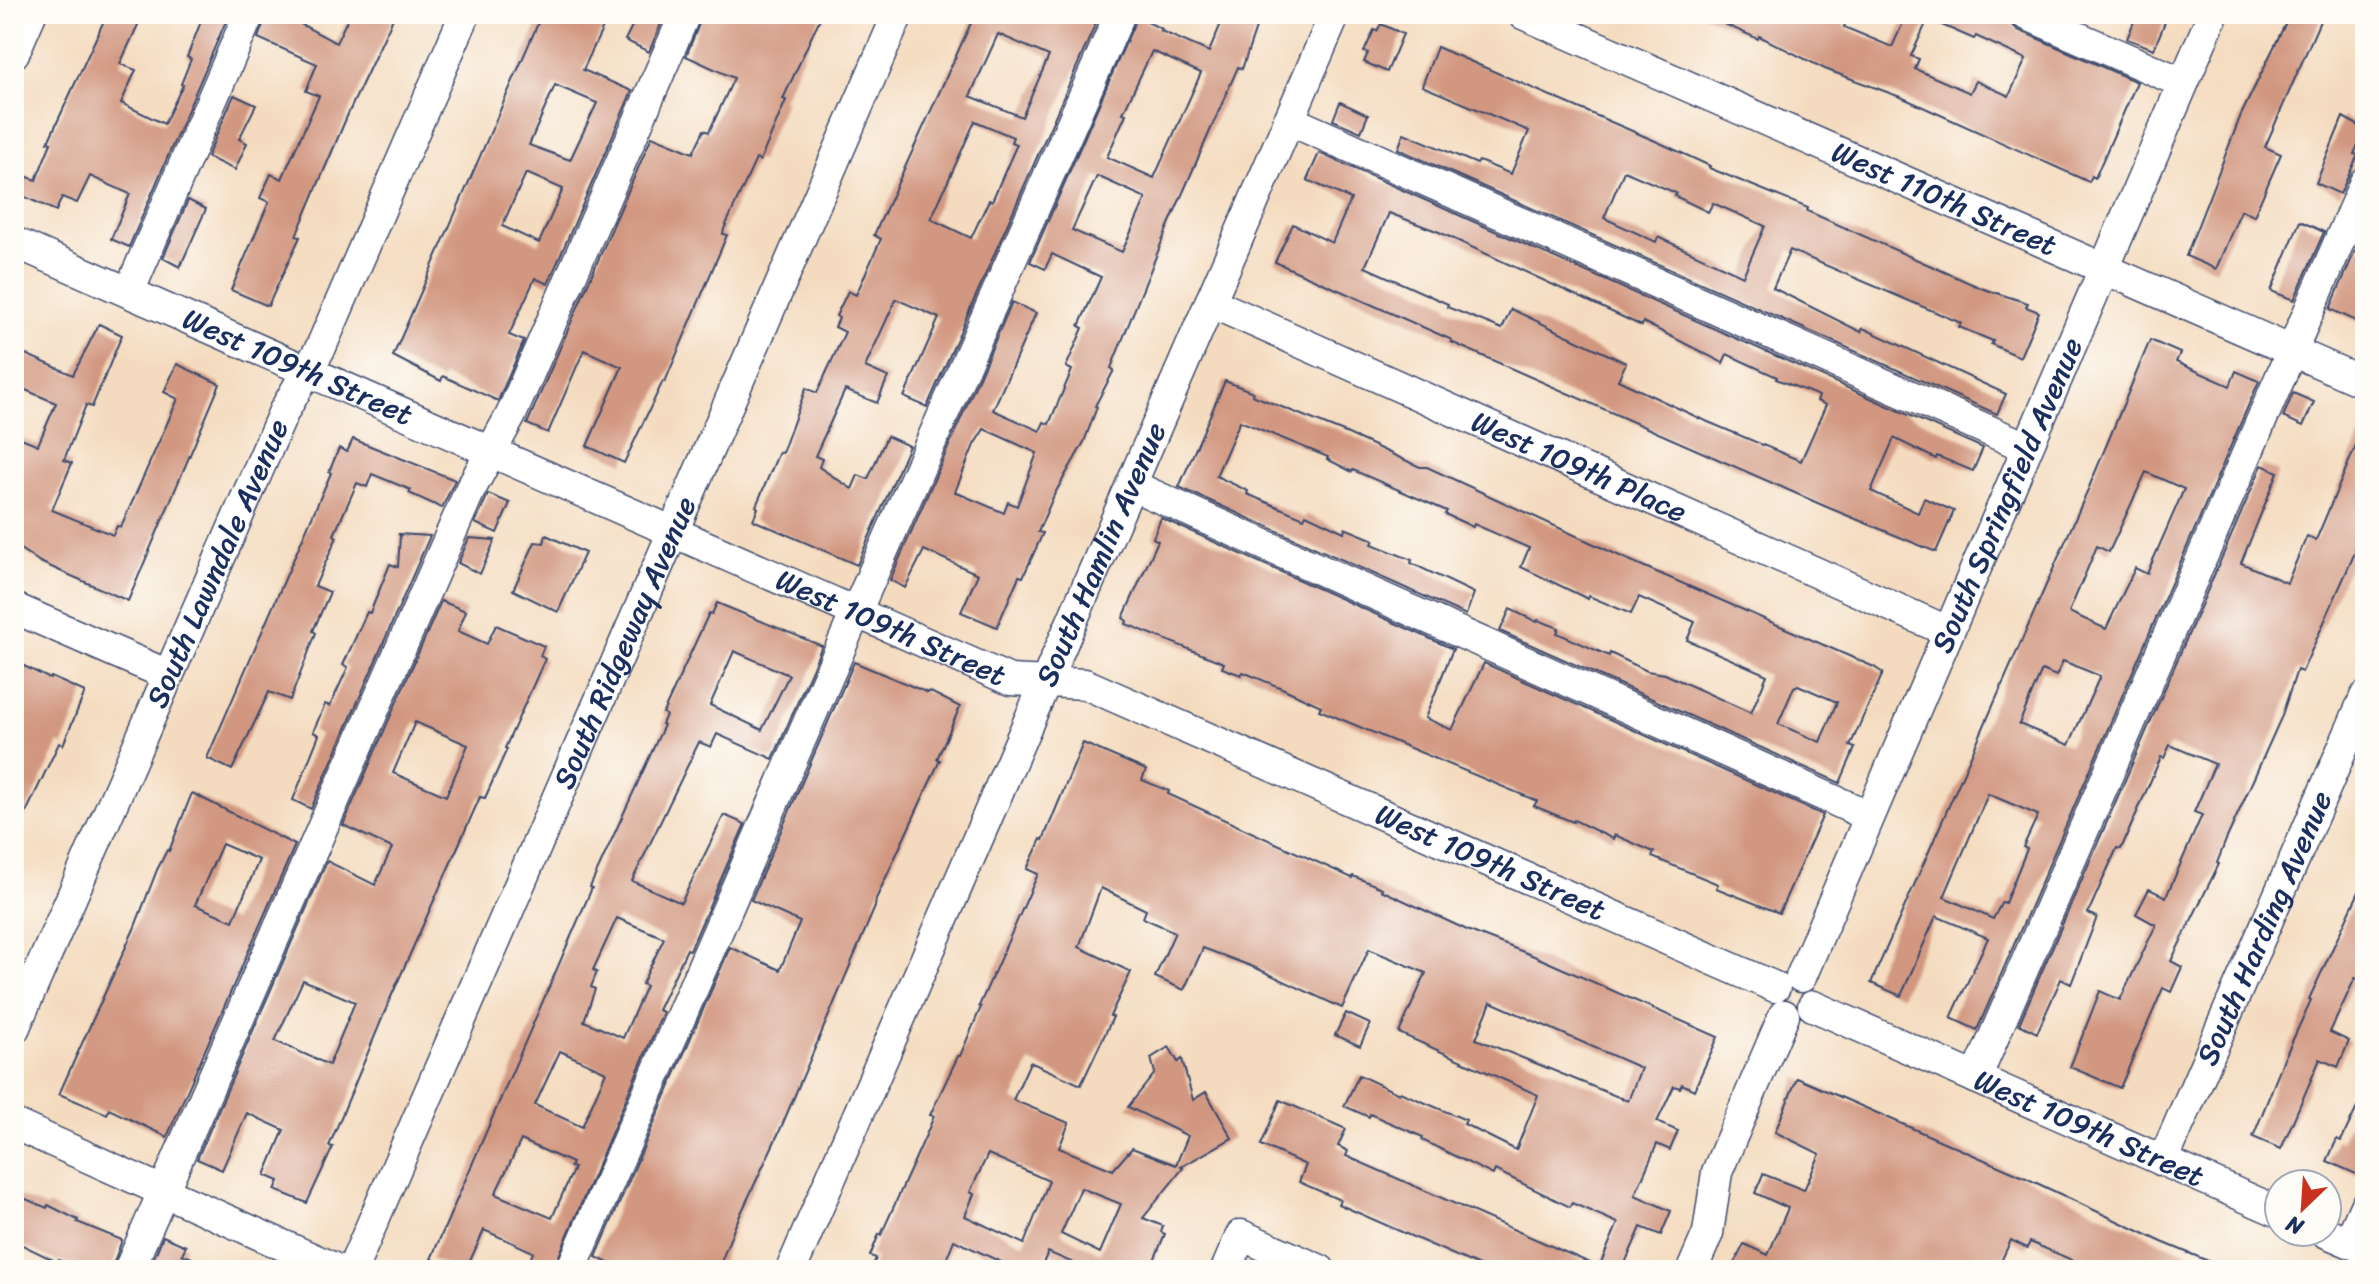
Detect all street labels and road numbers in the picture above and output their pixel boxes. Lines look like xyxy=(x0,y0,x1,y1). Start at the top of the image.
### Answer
street label: West 110th Street xyxy=(1823,125,2066,272)
street label: West 109th Street xyxy=(174,292,422,441)
street label: South Springfield Avenue xyxy=(1916,329,2099,662)
street label: West 109th Place xyxy=(1462,395,1696,539)
street label: South Lawndale Avenue xyxy=(130,410,304,717)
street label: South Hamlin Avenue xyxy=(1020,413,1182,695)
street label: South Ridgeway Avenue xyxy=(537,488,712,798)
street label: West 109th Street xyxy=(767,553,1015,702)
street label: South Harding Avenue xyxy=(2181,782,2348,1074)
street label: West 109th Street xyxy=(1366,788,1615,937)
street label: West 109th Street xyxy=(1965,1053,2213,1203)

